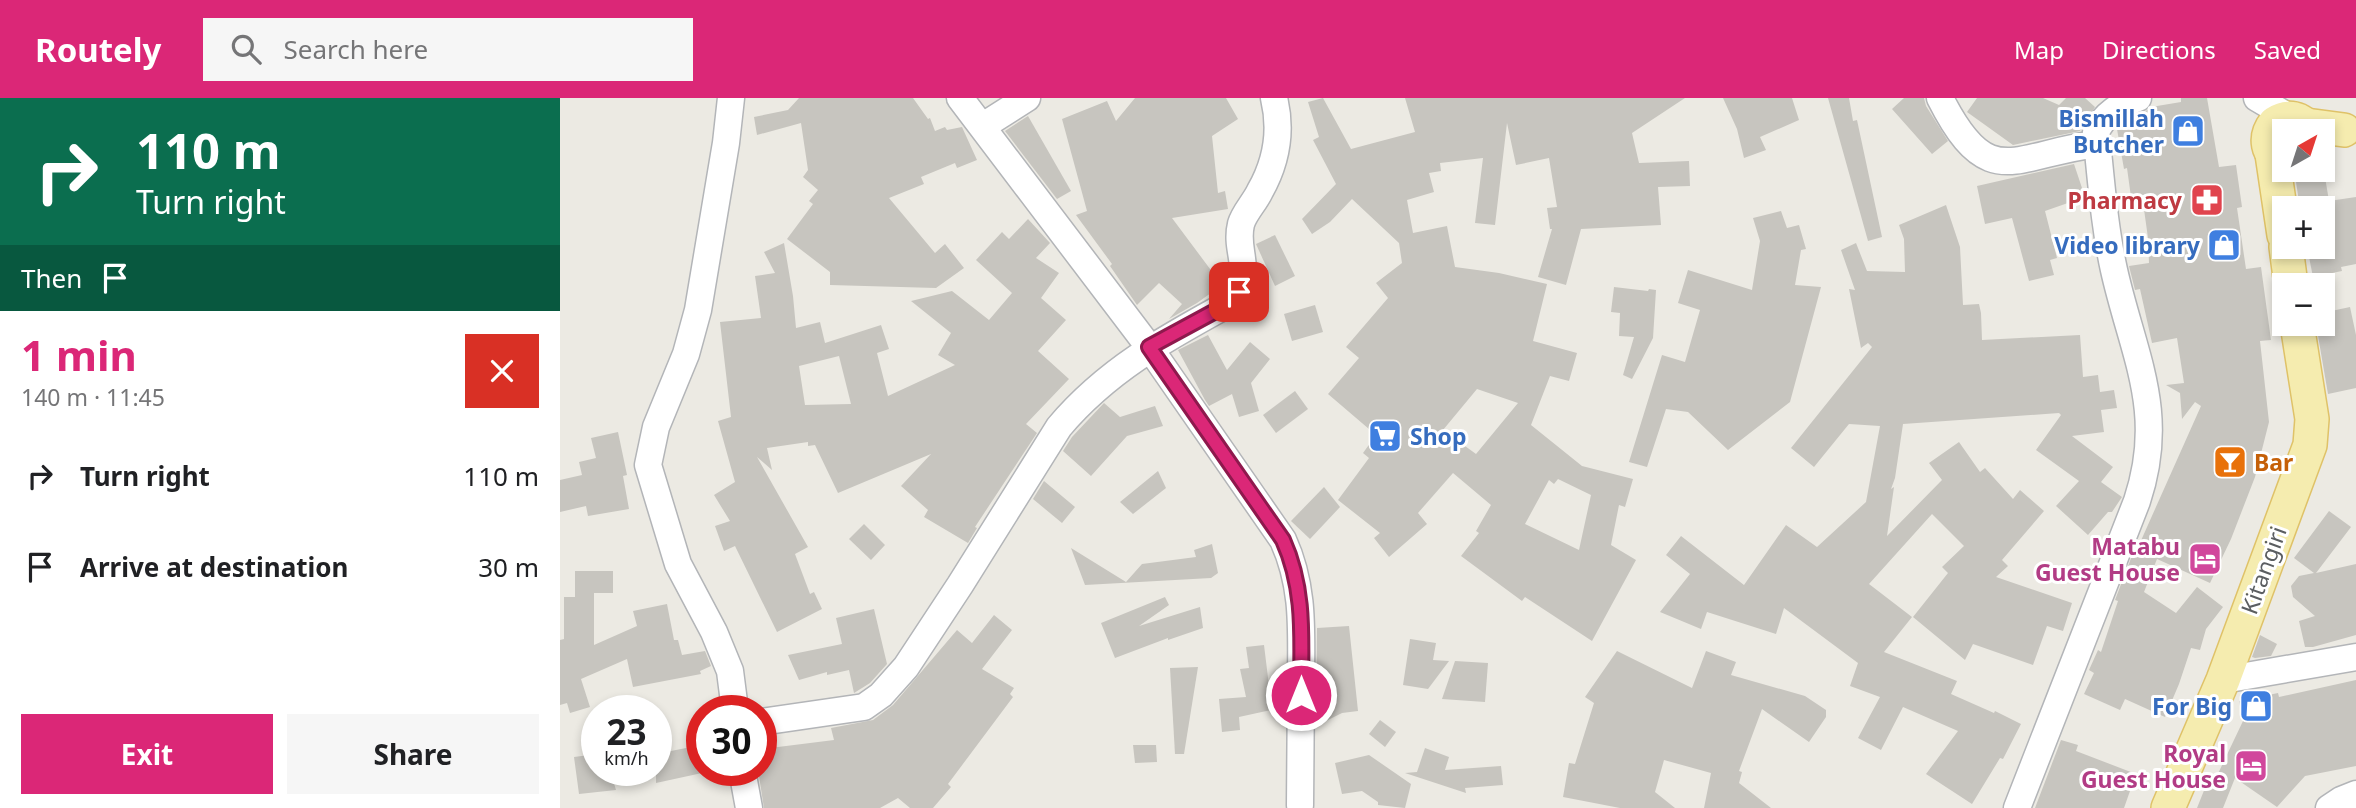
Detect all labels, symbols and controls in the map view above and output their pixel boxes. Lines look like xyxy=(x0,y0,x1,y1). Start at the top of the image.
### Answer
search box xyxy=(203,18,693,81)
text: Routely xyxy=(35,27,161,72)
icon: search xyxy=(227,30,265,68)
text: Search here xyxy=(283,31,428,67)
text: Map xyxy=(2014,33,2064,66)
text: Directions xyxy=(2102,33,2216,66)
text: Saved xyxy=(2254,33,2321,66)
place label: Bismillah Butcher xyxy=(2059,102,2164,160)
shop icon: Bismillah Butcher xyxy=(2169,112,2207,150)
text: 110 m xyxy=(136,117,281,183)
north arrow xyxy=(2272,119,2334,182)
map controls xyxy=(2272,119,2335,336)
icon: right xyxy=(21,126,112,217)
text: Turn right xyxy=(136,180,286,223)
pharmacy icon: Pharmacy xyxy=(2188,181,2226,219)
place label: Pharmacy xyxy=(2068,184,2183,216)
button: + xyxy=(2272,196,2335,259)
shop icon: Video library xyxy=(2205,226,2243,264)
place label: Video library xyxy=(2054,229,2201,261)
icon: arrive xyxy=(96,259,134,297)
text: Then xyxy=(21,260,82,296)
pin xyxy=(1209,262,1269,322)
icon: arrive xyxy=(1220,273,1258,311)
button: − xyxy=(2272,273,2335,336)
text: 1 min xyxy=(21,326,137,383)
button: close xyxy=(465,334,539,408)
text: 140 m · 11:45 xyxy=(21,381,165,413)
supermarket icon: Shop xyxy=(1366,417,1404,455)
place label: Shop xyxy=(1410,420,1467,452)
bar icon: Bar xyxy=(2211,443,2249,481)
place label: Bar xyxy=(2254,446,2293,478)
icon: right xyxy=(21,457,59,495)
text: Turn right xyxy=(80,458,210,494)
text: 110 m xyxy=(463,458,539,494)
street label: Kitangiri xyxy=(2232,522,2294,618)
place label: Matabu Guest House xyxy=(2035,530,2180,588)
hotel icon: Matabu Guest House xyxy=(2186,540,2224,578)
icon: arrive xyxy=(21,548,59,586)
text: Arrive at destination xyxy=(80,549,349,585)
text: 30 m xyxy=(478,549,539,585)
position arrow xyxy=(1264,658,1338,732)
shop icon: For Big xyxy=(2237,687,2275,725)
place label: For Big xyxy=(2152,690,2232,722)
speed limit sign: 30 xyxy=(686,695,777,786)
text: 23 xyxy=(606,708,647,755)
button: Exit xyxy=(21,714,273,794)
button: Share xyxy=(287,714,539,794)
place label: Royal Guest House xyxy=(2081,737,2226,795)
text: km/h xyxy=(604,746,649,770)
hotel icon: Royal Guest House xyxy=(2232,747,2270,785)

